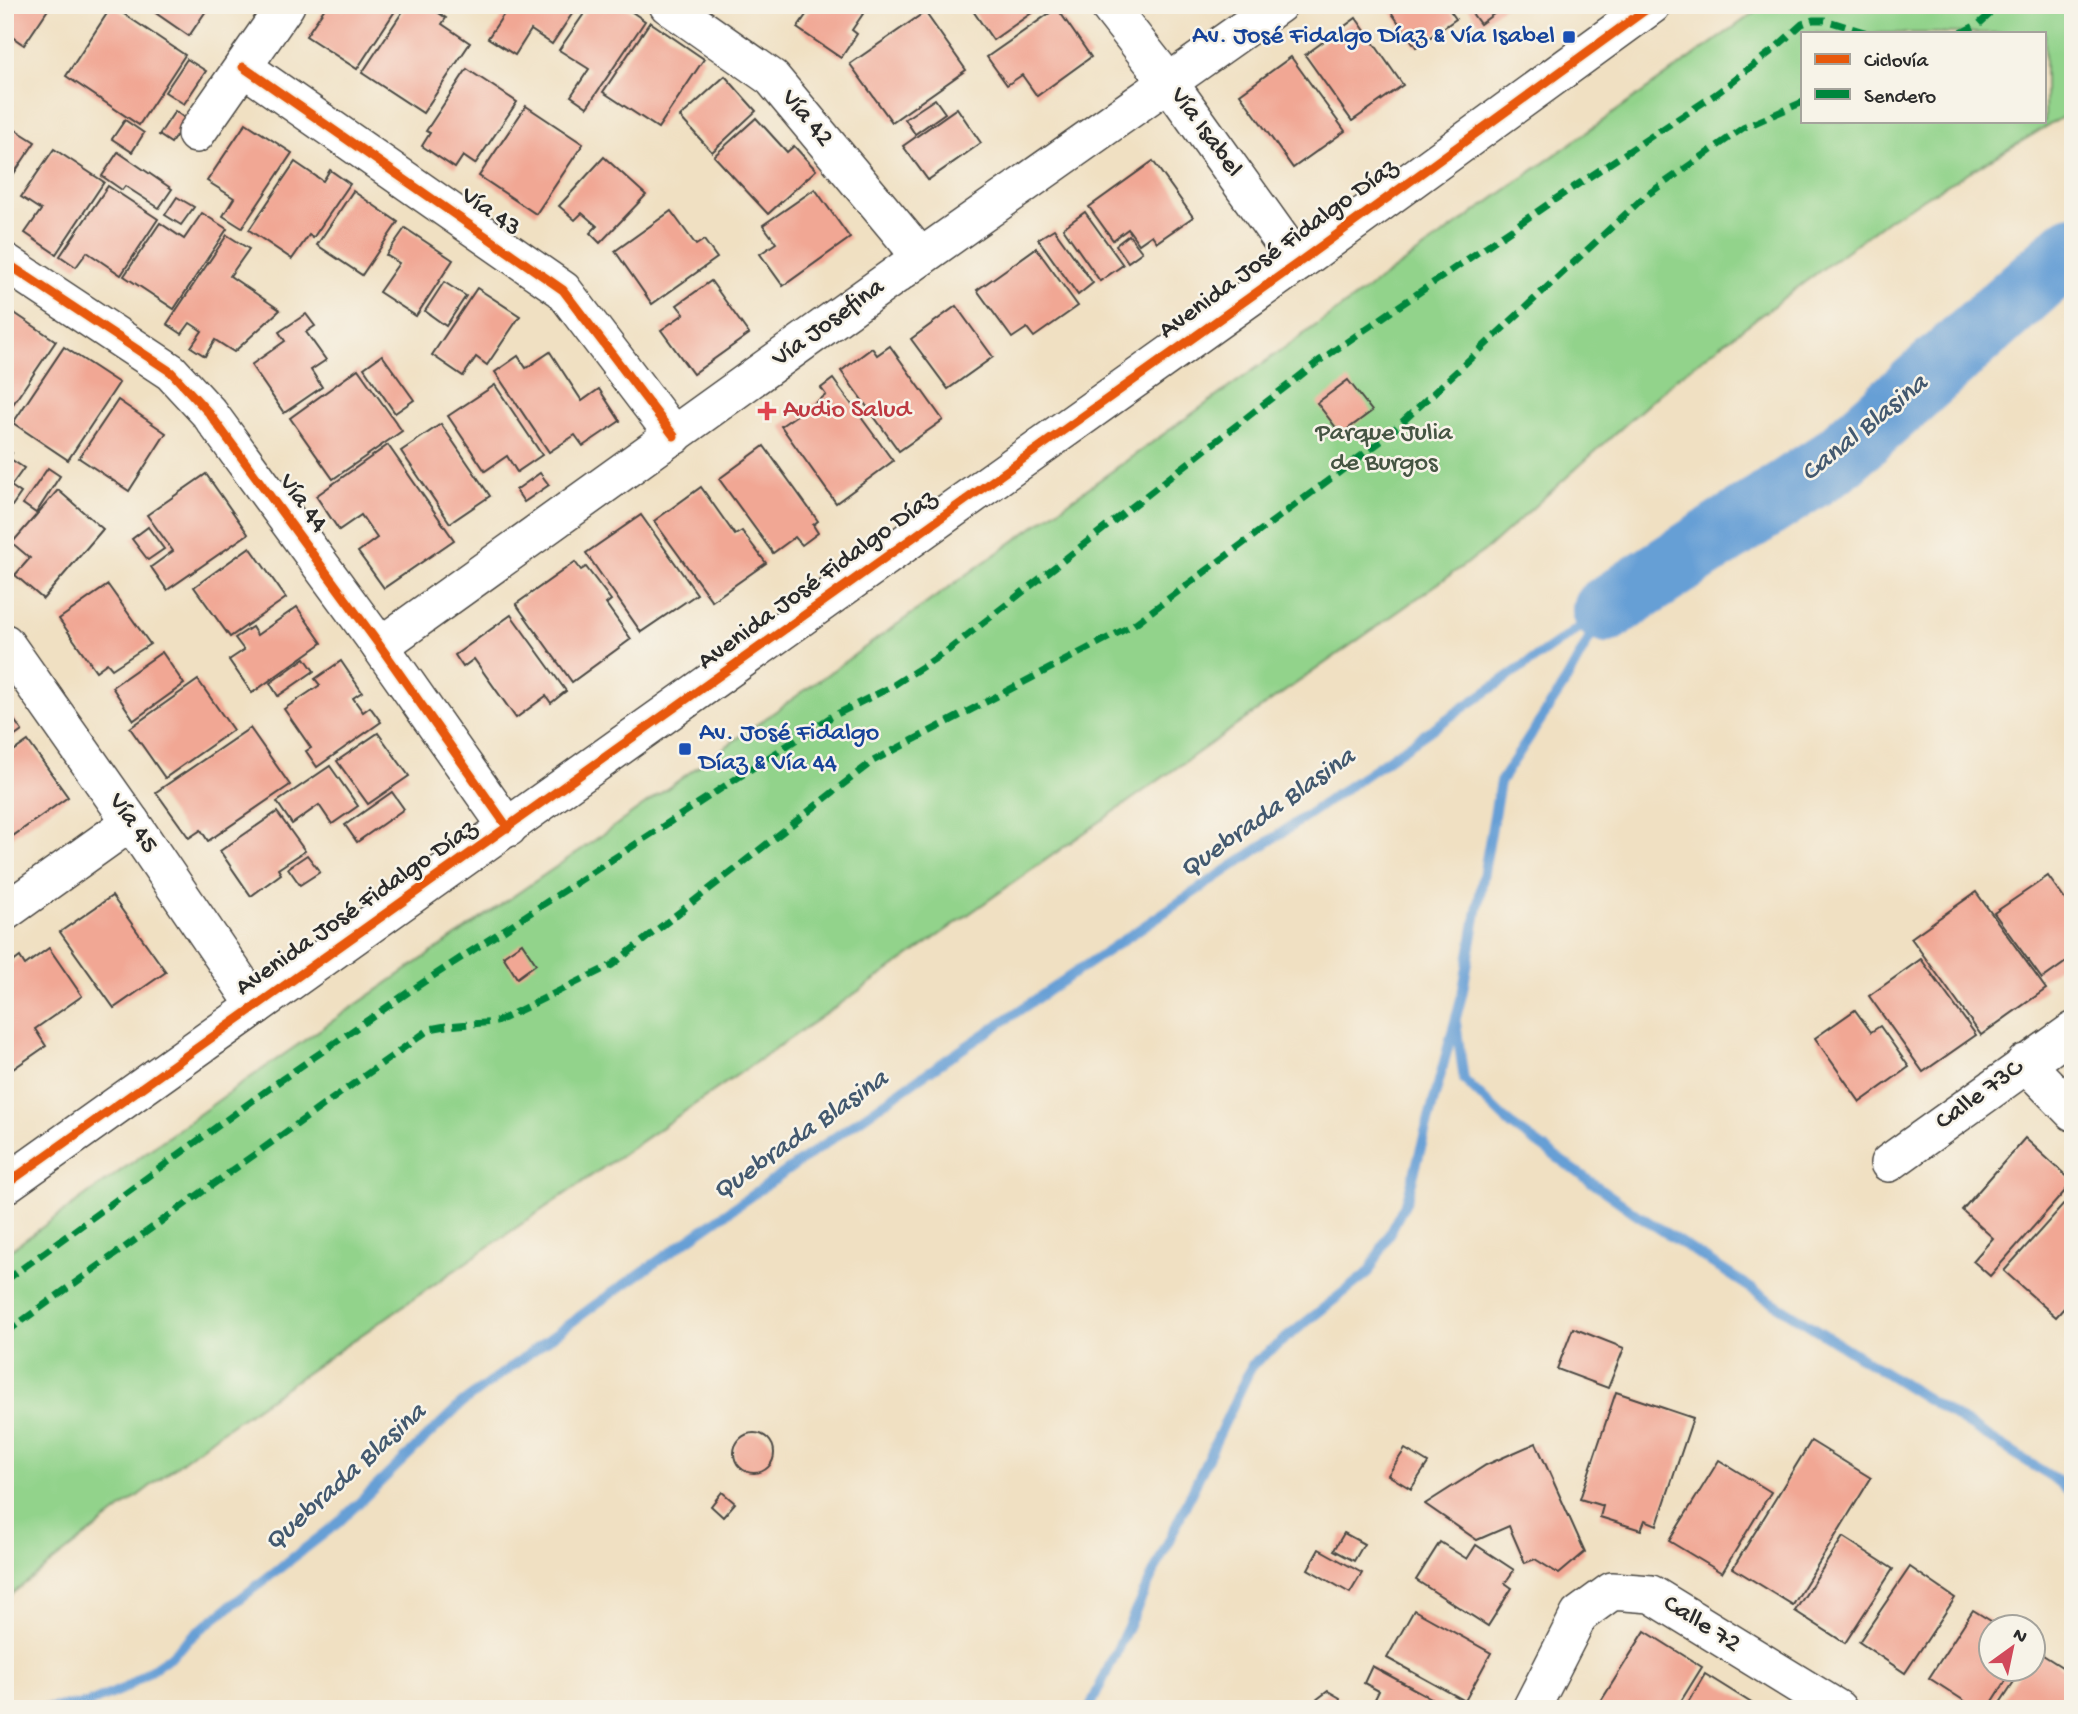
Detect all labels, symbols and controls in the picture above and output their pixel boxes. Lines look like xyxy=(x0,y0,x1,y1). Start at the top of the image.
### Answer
place label: Av. José Fidalgo Díaz & Vía Isabel xyxy=(1192,22,1555,53)
marker: Av. José Fidalgo Díaz & Vía Isabel xyxy=(1561,29,1577,45)
legend xyxy=(1801,32,2046,122)
text: Ciclovía xyxy=(1864,50,1929,75)
street label: Vía Isabel xyxy=(1161,81,1248,184)
street label: Vía 42 xyxy=(772,83,839,154)
text: Sendero xyxy=(1864,86,1936,111)
street label: Avenida José Fidalgo Díaz xyxy=(1153,152,1406,347)
street label: Vía 43 xyxy=(453,181,526,245)
street label: Vía Josefina xyxy=(766,272,892,376)
water label: Canal Blasina xyxy=(1795,367,1936,490)
place label: Audio Salud xyxy=(783,396,912,427)
marker: Audio Salud xyxy=(757,401,777,421)
park label: Parque Julia de Burgos xyxy=(1314,419,1454,480)
street label: Vía 44 xyxy=(270,468,334,540)
street label: Avenida José Fidalgo Díaz xyxy=(692,483,945,678)
place label: Av. José Fidalgo Díaz & Vía 44 xyxy=(697,719,879,780)
water label: Quebrada Blasina xyxy=(1174,740,1363,887)
marker: Av. José Fidalgo Díaz & Vía 44 xyxy=(677,741,693,757)
street label: Vía 45 xyxy=(100,787,164,860)
street label: Avenida José Fidalgo Díaz xyxy=(230,813,485,1004)
street label: Calle 73C xyxy=(1930,1053,2031,1138)
water label: Quebrada Blasina xyxy=(707,1062,896,1209)
water label: Quebrada Blasina xyxy=(258,1396,435,1559)
street label: Calle 72 xyxy=(1656,1589,1746,1661)
north arrow xyxy=(1976,1612,2046,1682)
text: N xyxy=(2008,1624,2031,1650)

